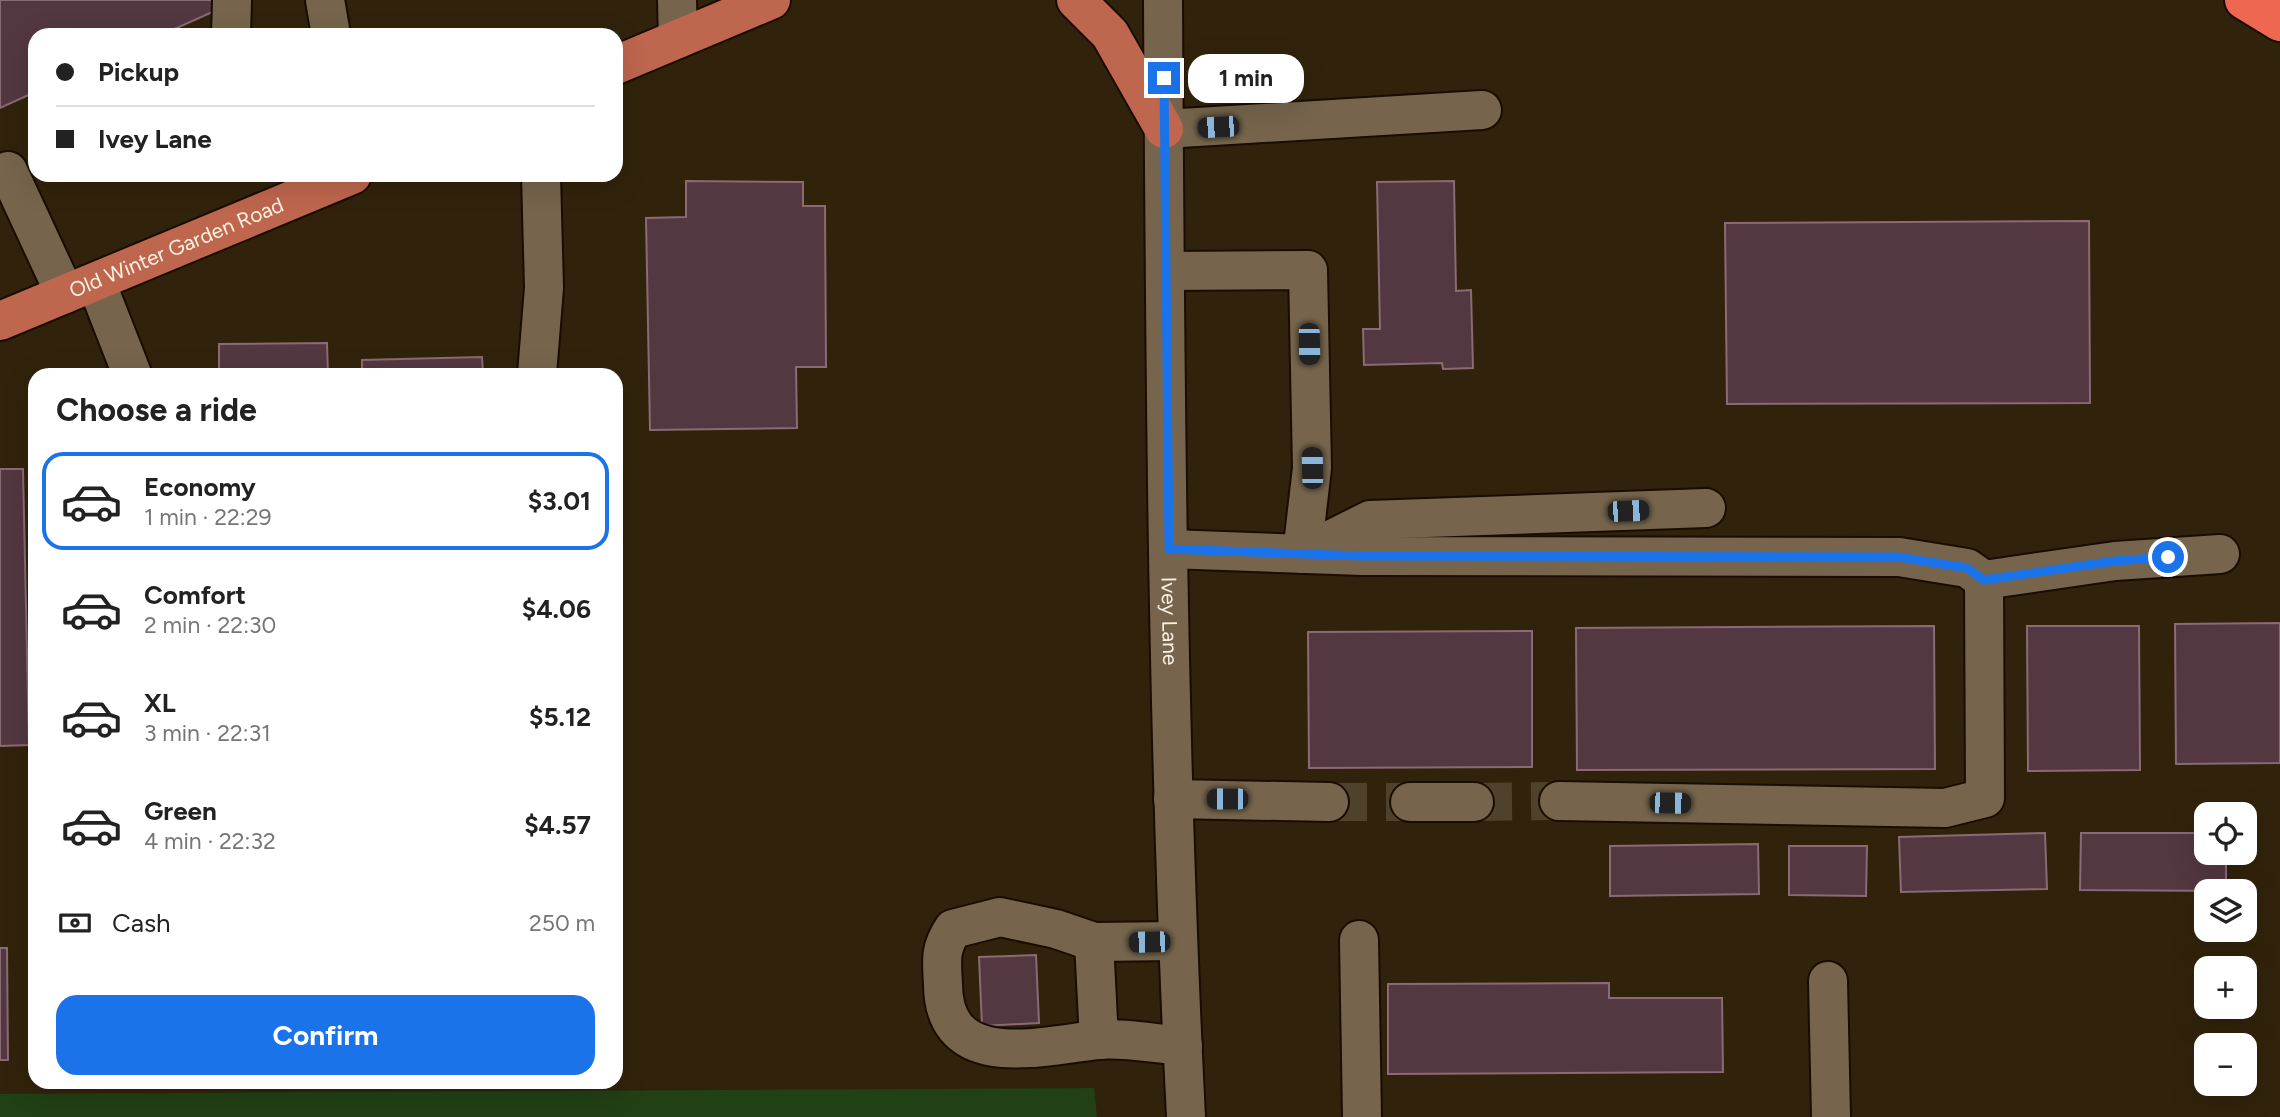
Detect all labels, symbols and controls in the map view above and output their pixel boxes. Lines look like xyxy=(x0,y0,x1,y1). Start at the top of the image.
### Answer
callout: 1 min xyxy=(1188,54,1304,102)
text: Pickup xyxy=(98,56,179,88)
route end xyxy=(1148,62,1180,94)
text: 1 min xyxy=(1219,64,1273,92)
car xyxy=(1197,115,1240,139)
text: Ivey Lane xyxy=(98,123,212,155)
street label: Old Winter Garden Road xyxy=(65,192,287,303)
car xyxy=(1299,323,1320,365)
text: Choose a ride xyxy=(56,391,257,429)
car xyxy=(1302,447,1323,489)
icon: car xyxy=(60,470,123,533)
text: Economy xyxy=(144,471,256,503)
text: $3.01 xyxy=(528,485,591,517)
car xyxy=(1607,500,1650,522)
text: 1 min · 22:29 xyxy=(144,503,272,531)
route start xyxy=(2152,541,2184,573)
street label: Ivey Lane xyxy=(1156,576,1183,666)
icon: car xyxy=(60,578,123,641)
text: Comfort xyxy=(144,579,246,611)
text: $4.06 xyxy=(522,593,591,625)
text: 2 min · 22:30 xyxy=(144,611,276,639)
icon: car xyxy=(60,686,123,749)
text: XL xyxy=(144,687,176,719)
text: $5.12 xyxy=(529,701,591,733)
text: 3 min · 22:31 xyxy=(144,719,271,747)
car xyxy=(1207,789,1249,810)
car xyxy=(1649,792,1692,814)
icon: car xyxy=(60,794,123,857)
text: Green xyxy=(144,795,217,827)
map controls xyxy=(2194,802,2257,1096)
button: locate xyxy=(2194,802,2257,865)
text: $4.57 xyxy=(524,809,591,841)
text: 4 min · 22:32 xyxy=(144,827,276,855)
button: layers xyxy=(2194,879,2257,942)
icon: cash xyxy=(56,904,94,942)
text: Cash xyxy=(112,907,171,939)
text: 250 m xyxy=(529,909,595,937)
car xyxy=(1128,931,1171,953)
button: + xyxy=(2194,956,2257,1019)
button: Confirm xyxy=(56,995,595,1075)
button: − xyxy=(2194,1033,2257,1096)

